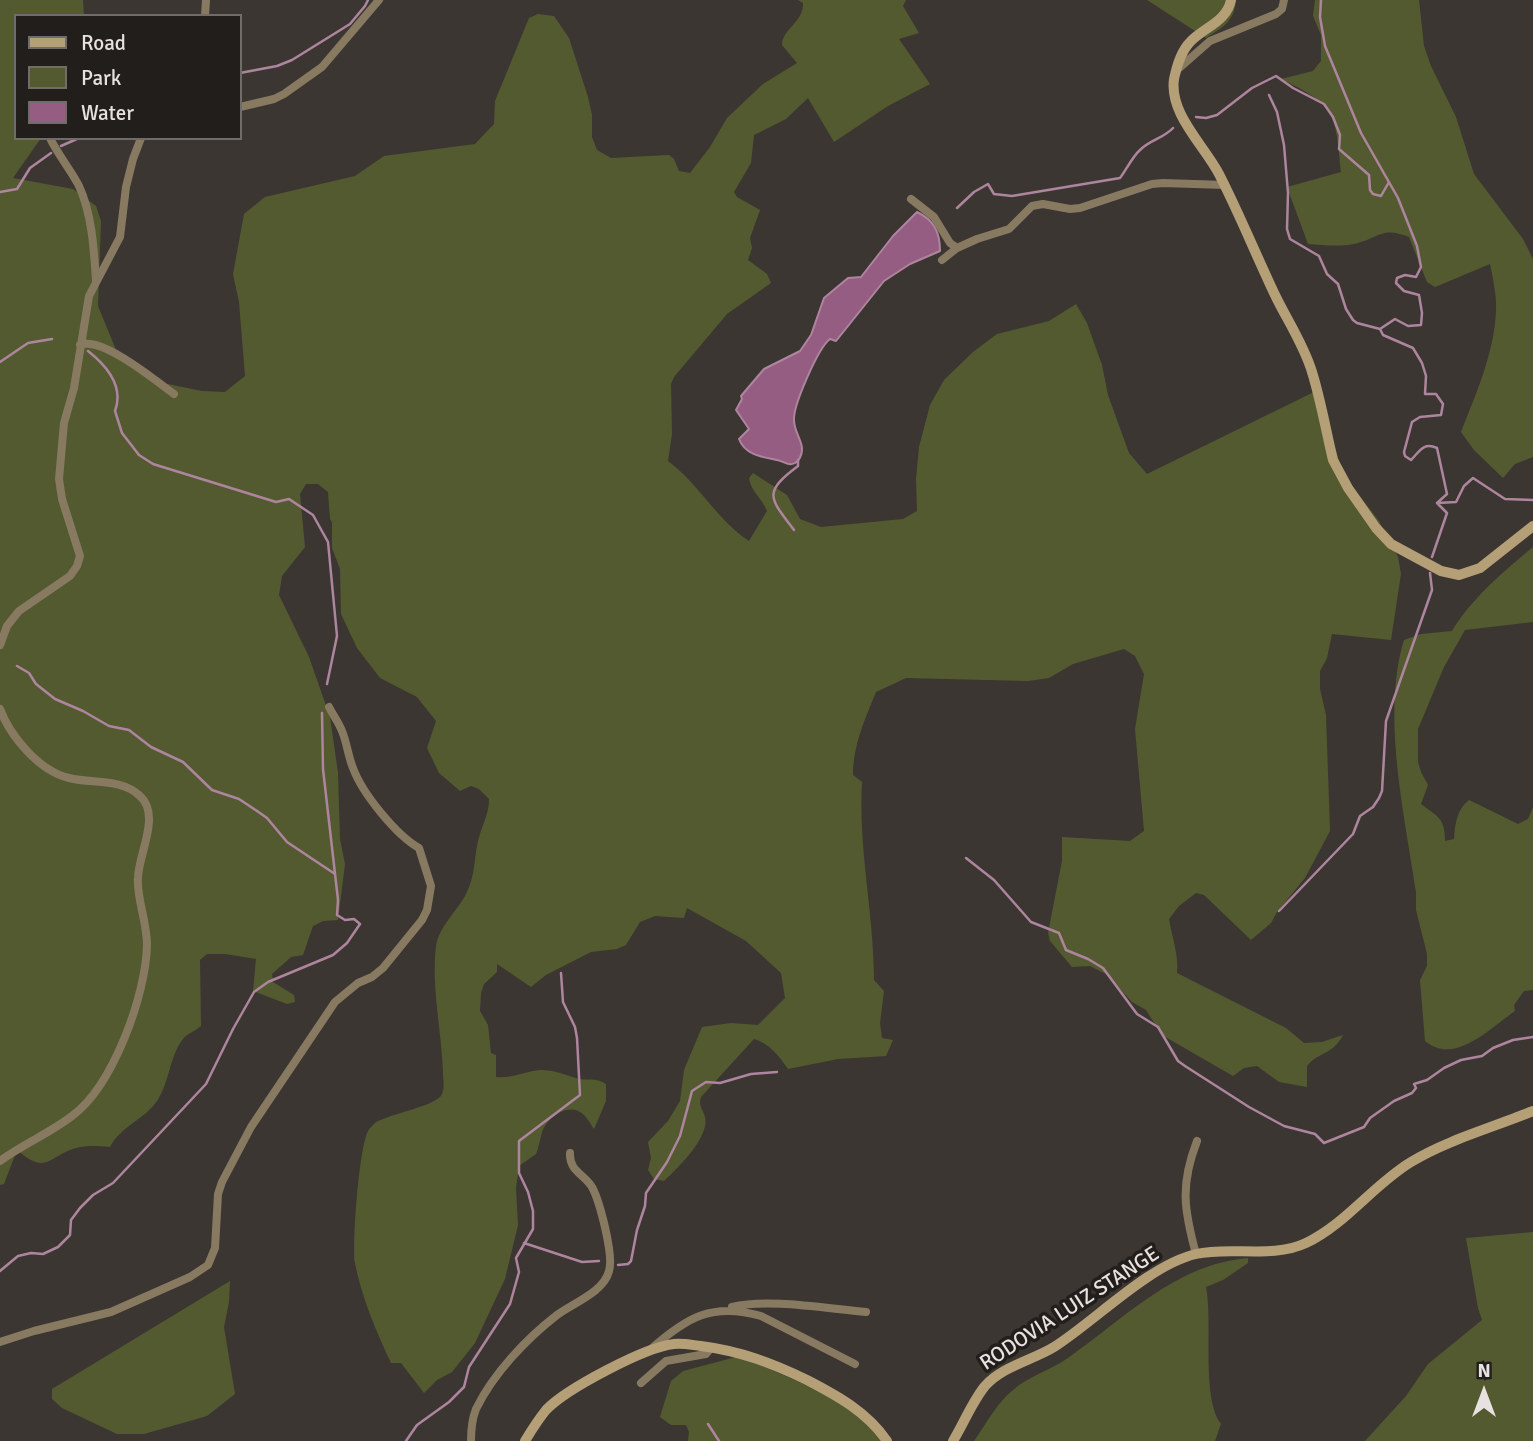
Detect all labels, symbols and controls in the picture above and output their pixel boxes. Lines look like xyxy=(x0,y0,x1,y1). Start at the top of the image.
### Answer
legend xyxy=(14,14,242,140)
text: Road xyxy=(81,30,126,56)
text: Park xyxy=(81,65,121,91)
text: Water xyxy=(81,100,134,126)
street label: RODOVIA LUIZ STANGE xyxy=(976,1242,1164,1376)
north arrow xyxy=(1449,1357,1519,1427)
text: N xyxy=(1477,1359,1491,1383)

